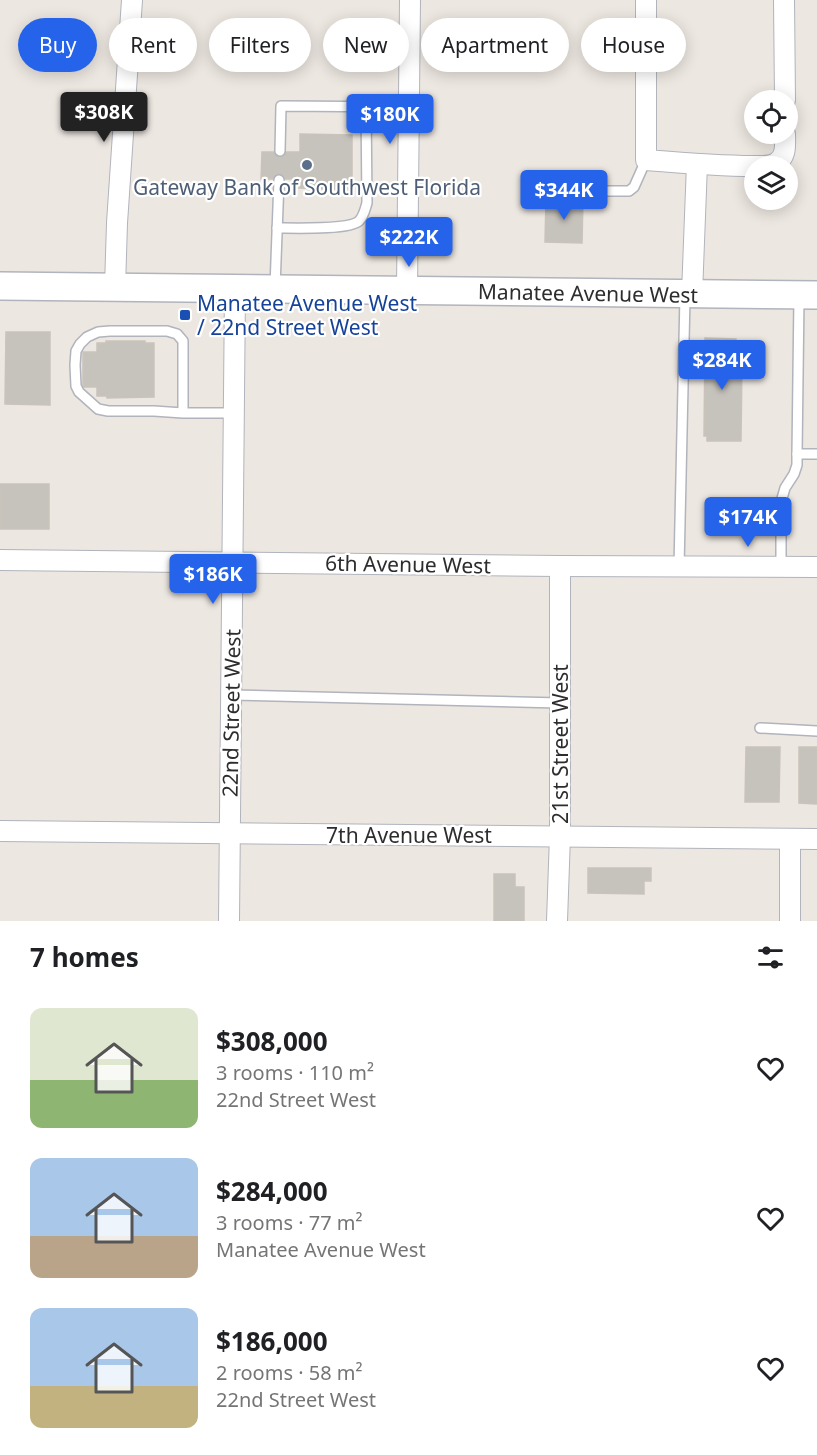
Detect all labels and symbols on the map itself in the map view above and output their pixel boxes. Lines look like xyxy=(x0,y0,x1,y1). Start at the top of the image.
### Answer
pin: $308K xyxy=(62,92,146,143)
pin: $180K xyxy=(348,94,432,145)
marker: Gateway Bank of Southwest Florida xyxy=(300,158,314,172)
pin: $344K xyxy=(522,170,606,221)
place label: Gateway Bank of Southwest Florida xyxy=(133,173,481,201)
pin: $222K xyxy=(367,217,451,268)
street label: Manatee Avenue West xyxy=(478,277,699,309)
place label: Manatee Avenue West / 22nd Street West xyxy=(197,289,418,341)
marker: Manatee Avenue West / 22nd Street West xyxy=(178,308,192,322)
pin: $284K xyxy=(680,340,764,391)
pin: $174K xyxy=(706,497,790,548)
street label: 6th Avenue West xyxy=(325,549,492,579)
pin: $186K xyxy=(171,554,255,605)
street label: 22nd Street West xyxy=(216,628,246,797)
street label: 21st Street West xyxy=(546,664,574,824)
street label: 7th Avenue West xyxy=(326,821,492,849)

